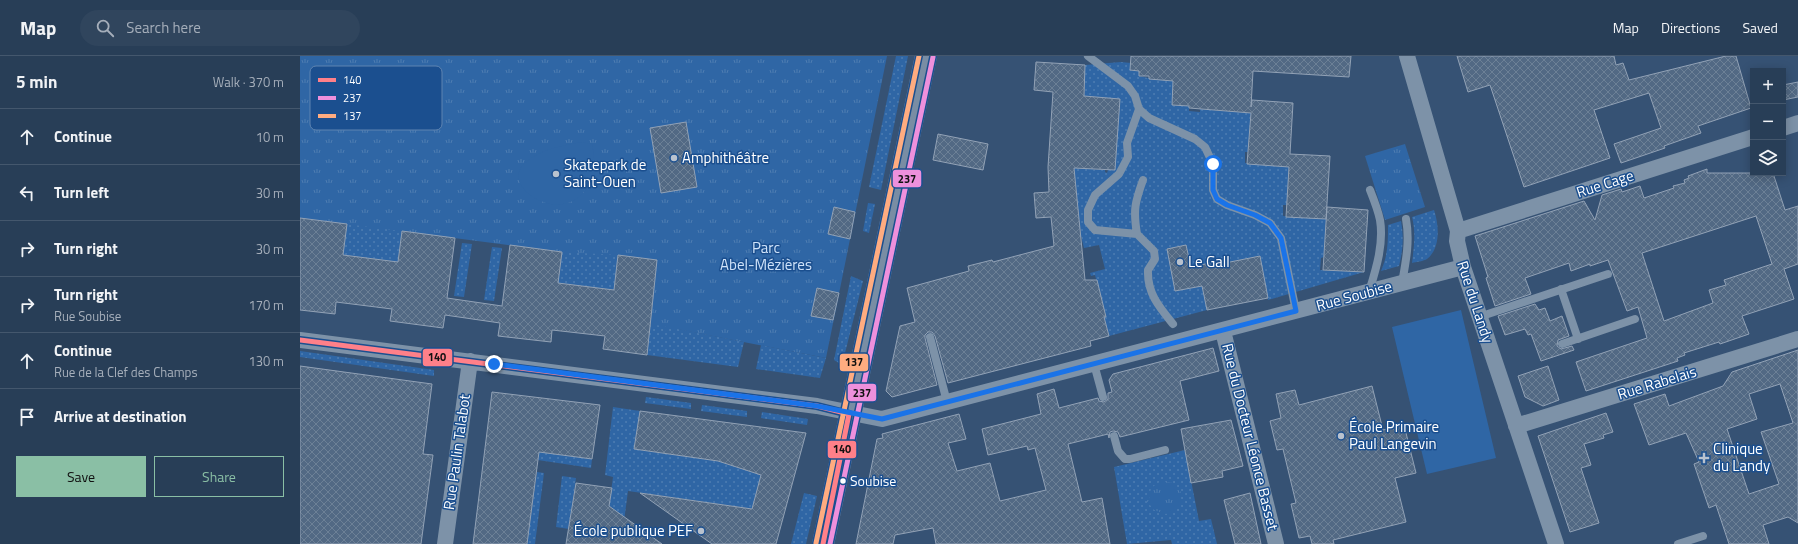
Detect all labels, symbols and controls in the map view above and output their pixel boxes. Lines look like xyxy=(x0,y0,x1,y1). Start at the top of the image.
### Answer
search box xyxy=(80,10,360,46)
text: Map xyxy=(20,13,56,42)
text: Search here xyxy=(126,16,201,39)
icon: search xyxy=(94,17,116,39)
text: Map xyxy=(1613,17,1639,38)
text: Directions xyxy=(1661,17,1720,38)
text: Saved xyxy=(1742,17,1778,38)
legend xyxy=(310,66,442,130)
map controls xyxy=(1750,68,1786,176)
button: + xyxy=(1750,68,1786,104)
text: 5 min xyxy=(16,69,57,95)
text: Walk · 370 m xyxy=(213,72,284,92)
text: 140 xyxy=(343,72,361,88)
text: 237 xyxy=(343,90,361,106)
button: − xyxy=(1750,104,1786,140)
text: 137 xyxy=(343,108,361,124)
text: Continue xyxy=(54,125,112,148)
icon: ahead xyxy=(16,126,38,148)
text: 10 m xyxy=(256,127,284,147)
button: layers xyxy=(1750,140,1786,176)
place label: Amphithéâtre xyxy=(682,146,769,169)
place label: Skatepark de Saint-Ouen xyxy=(564,153,646,193)
marker: Amphithéâtre xyxy=(669,153,679,163)
route start xyxy=(1204,155,1222,173)
street label: Rue Cage xyxy=(1573,163,1636,204)
marker: Skatepark de Saint-Ouen xyxy=(551,169,561,179)
line badge: 237 xyxy=(892,169,922,188)
text: 237 xyxy=(898,171,916,187)
text: Turn left xyxy=(54,181,109,204)
icon: left xyxy=(16,182,38,204)
text: 30 m xyxy=(256,183,284,203)
park label: Parc Abel-Mézières xyxy=(720,236,812,276)
text: Turn right xyxy=(54,237,118,260)
icon: right xyxy=(16,238,38,260)
text: 30 m xyxy=(256,239,284,259)
place label: Le Gall xyxy=(1188,250,1230,273)
marker: Le Gall xyxy=(1175,257,1185,267)
street label: Rue du Landy xyxy=(1451,258,1500,346)
street label: Rue Soubise xyxy=(1313,274,1394,317)
text: Turn right xyxy=(54,283,118,306)
icon: right xyxy=(16,294,38,316)
text: 170 m xyxy=(248,295,284,315)
text: Rue Soubise xyxy=(54,306,121,326)
text: Continue xyxy=(54,339,112,362)
street label: Rue du Docteur Léonce Basset xyxy=(1216,341,1285,534)
line badge: 140 xyxy=(422,348,453,367)
text: 140 xyxy=(428,349,446,365)
icon: ahead xyxy=(16,350,38,372)
text: 130 m xyxy=(248,351,284,371)
line badge: 137 xyxy=(839,353,869,372)
text: 137 xyxy=(845,354,863,370)
route end xyxy=(485,355,503,373)
street label: Rue Rabelais xyxy=(1615,360,1699,405)
text: Rue de la Clef des Champs xyxy=(54,362,197,382)
line badge: 237 xyxy=(847,383,877,402)
text: 237 xyxy=(853,385,871,401)
street label: Rue Paulin Talabot xyxy=(437,392,476,511)
text: Arrive at destination xyxy=(54,405,187,428)
icon: arrive xyxy=(16,406,38,428)
place label: École Primaire Paul Langevin xyxy=(1349,415,1439,455)
marker: École Primaire Paul Langevin xyxy=(1336,431,1346,441)
place label: Clinique du Landy xyxy=(1713,437,1770,477)
line badge: 140 xyxy=(827,440,857,459)
text: 140 xyxy=(833,441,851,457)
marker: Clinique du Landy xyxy=(1698,452,1710,464)
button: Save xyxy=(16,456,146,497)
button: Share xyxy=(154,456,284,497)
place label: Soubise xyxy=(850,470,896,491)
marker: Soubise xyxy=(838,476,848,486)
place label: École publique PEF xyxy=(574,519,693,542)
marker: École publique PEF xyxy=(696,526,706,536)

